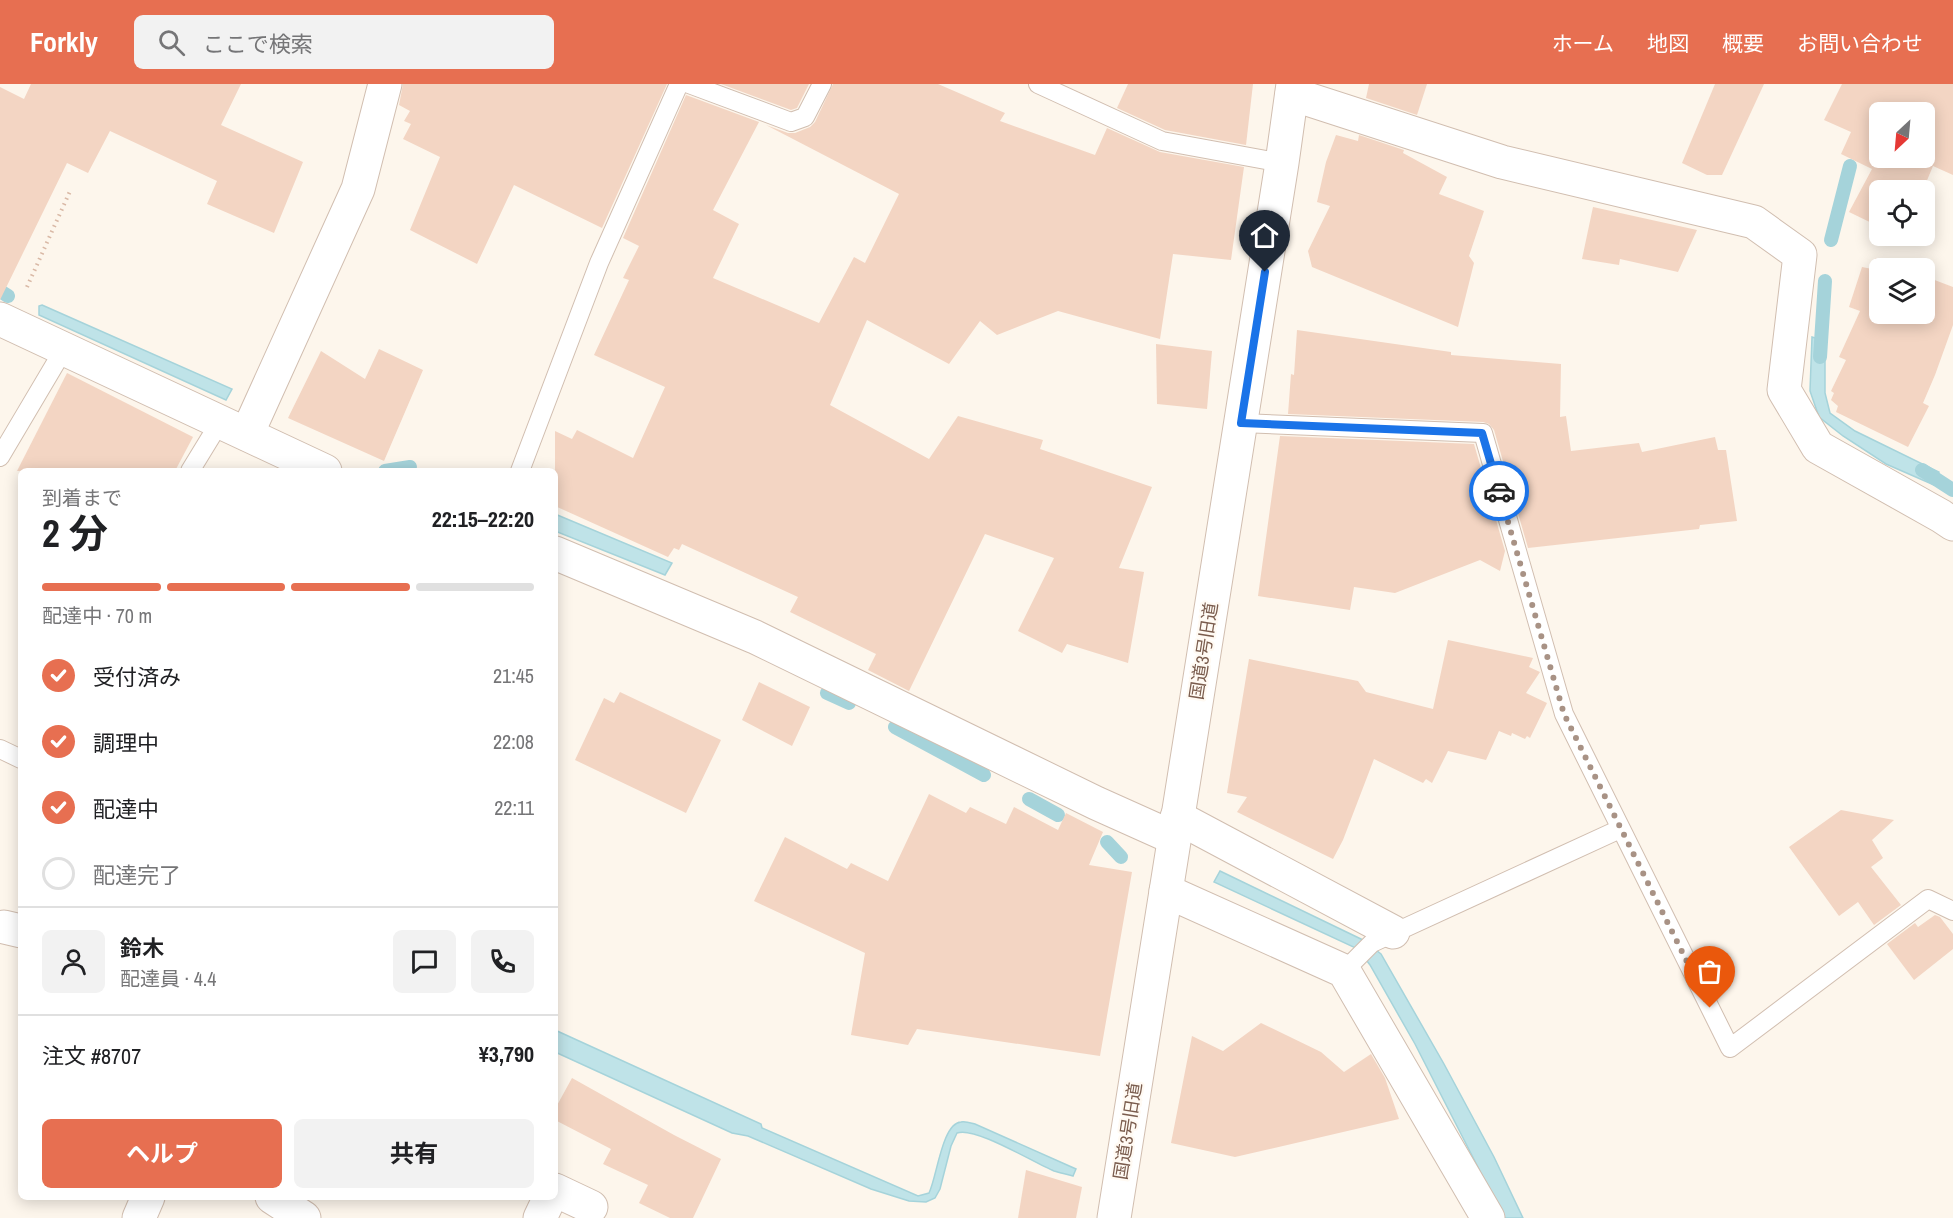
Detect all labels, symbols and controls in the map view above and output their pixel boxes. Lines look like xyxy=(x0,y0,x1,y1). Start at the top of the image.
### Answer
search box xyxy=(134,15,554,69)
text: Forkly xyxy=(30,23,98,61)
icon: search xyxy=(155,26,188,59)
text: ここで検索 xyxy=(203,29,313,59)
text: ホーム xyxy=(1552,29,1614,58)
text: 地図 xyxy=(1647,29,1689,58)
text: 概要 xyxy=(1722,29,1764,58)
text: お問い合わせ xyxy=(1797,29,1923,58)
north arrow xyxy=(1869,102,1935,168)
map controls xyxy=(1869,102,1935,324)
button: locate xyxy=(1869,180,1935,246)
pin xyxy=(1239,210,1290,272)
icon: home xyxy=(1248,219,1281,252)
button: layers xyxy=(1869,258,1935,324)
courier xyxy=(1469,461,1529,521)
icon: car xyxy=(1483,475,1516,508)
text: 到着まで xyxy=(42,484,122,511)
text: 22:15–22:20 xyxy=(432,504,534,534)
text: 2 分 xyxy=(42,507,108,559)
street label: 国道3号旧道 xyxy=(1183,600,1224,701)
text: 配達中 · 70 m xyxy=(42,602,152,629)
icon: check xyxy=(42,659,75,692)
text: 受付済み xyxy=(93,662,181,692)
text: 21:45 xyxy=(493,662,534,689)
icon: check xyxy=(42,725,75,758)
text: 調理中 xyxy=(93,728,159,758)
text: 22:08 xyxy=(493,728,534,755)
icon: check xyxy=(42,791,75,824)
text: 配達中 xyxy=(93,794,159,824)
text: 22:11 xyxy=(494,794,534,821)
text: 配達完了 xyxy=(93,860,181,890)
button: person xyxy=(42,930,105,993)
button: chat xyxy=(393,930,456,993)
button: phone xyxy=(471,930,534,993)
text: 鈴木 xyxy=(120,933,164,963)
pin xyxy=(1684,946,1735,1008)
icon: bag xyxy=(1693,955,1726,988)
text: 配達員 · 4.4 xyxy=(120,965,216,992)
text: ¥3,790 xyxy=(479,1039,534,1069)
text: 注文 #8707 xyxy=(42,1041,141,1071)
street label: 国道3号旧道 xyxy=(1107,1080,1148,1181)
button: ヘルプ xyxy=(42,1119,282,1188)
button: 共有 xyxy=(294,1119,534,1188)

